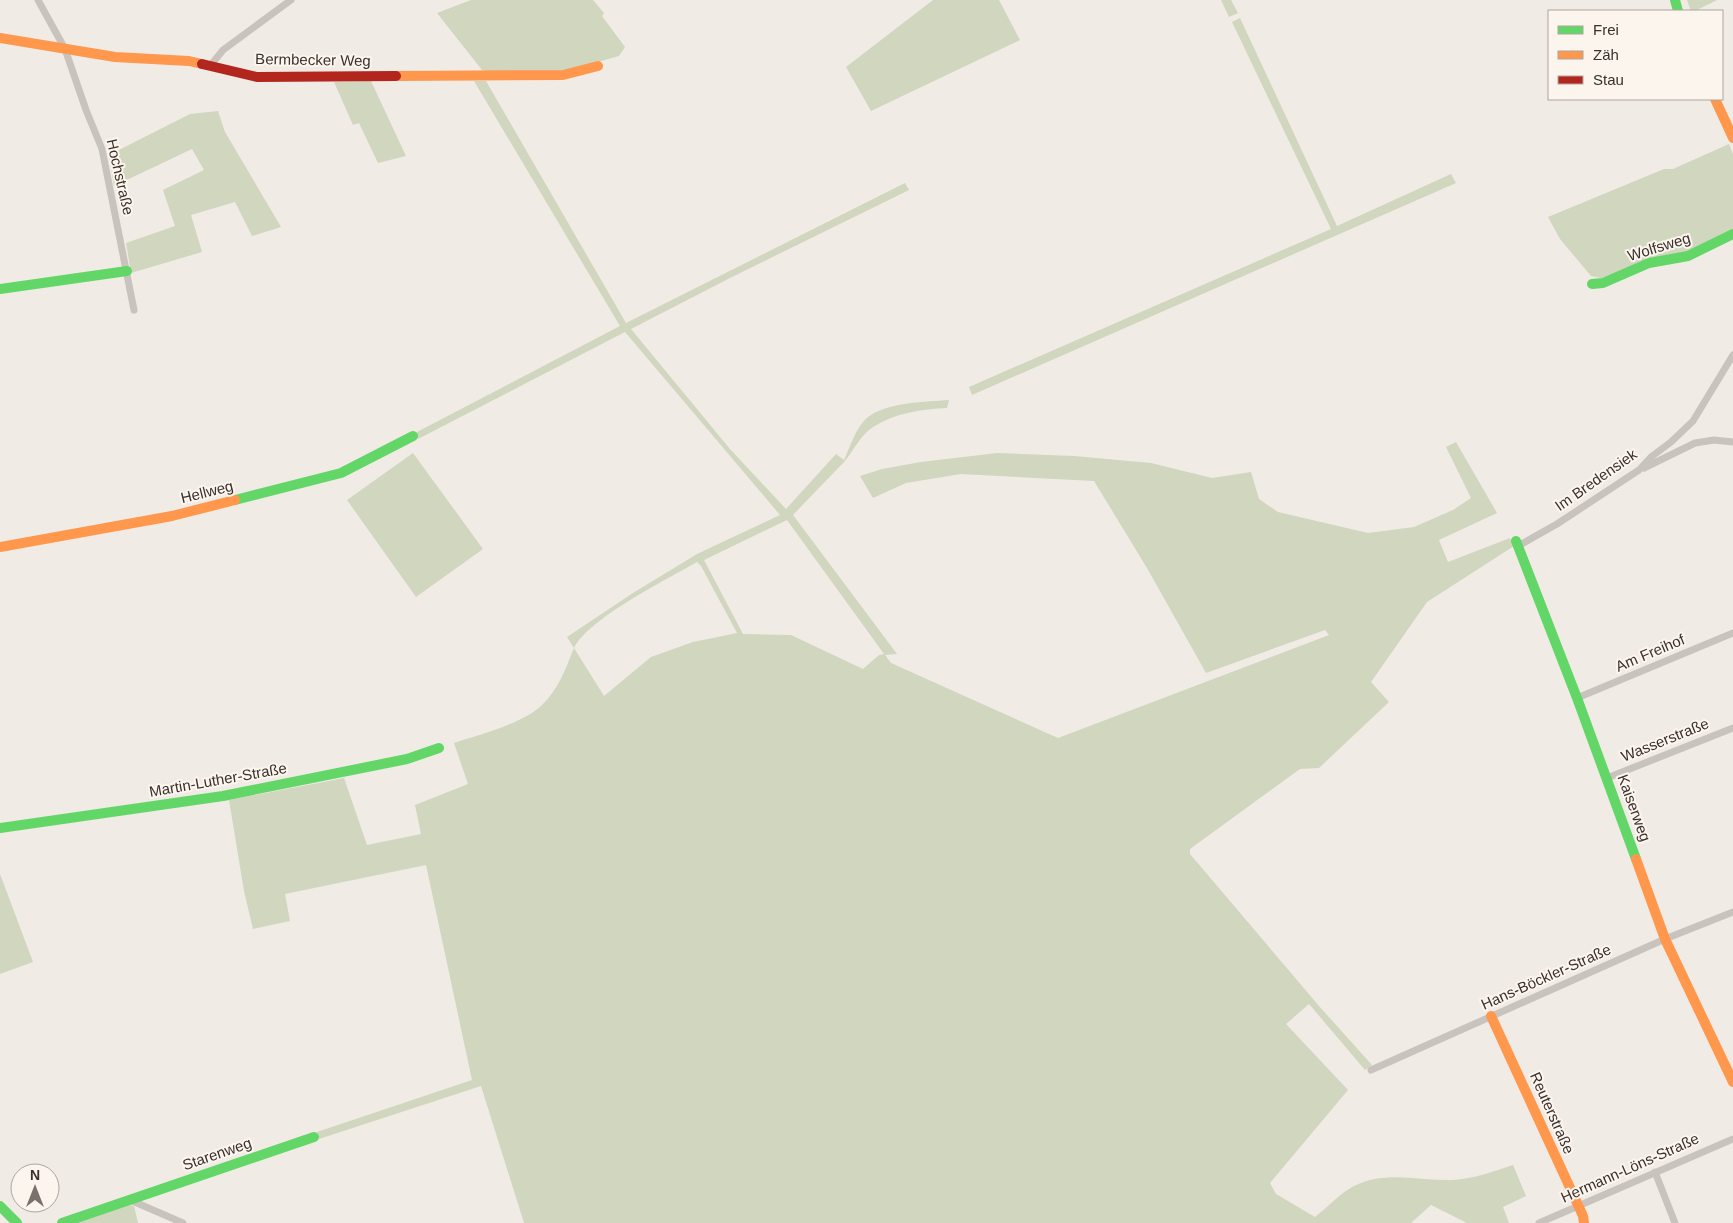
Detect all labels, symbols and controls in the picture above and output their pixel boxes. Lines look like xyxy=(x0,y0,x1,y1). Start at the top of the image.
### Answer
legend xyxy=(1548,10,1723,100)
text: Frei xyxy=(1593,21,1619,38)
text: Zäh xyxy=(1593,46,1619,63)
street label: Bermbecker Weg xyxy=(255,50,371,69)
text: Stau xyxy=(1593,71,1624,88)
street label: Hochstraße xyxy=(103,137,137,217)
street label: Wolfsweg xyxy=(1625,229,1692,264)
street label: Im Bredensiek xyxy=(1552,445,1640,514)
street label: Hellweg xyxy=(179,477,235,506)
street label: Am Freihof xyxy=(1613,630,1688,675)
street label: Wasserstraße xyxy=(1619,714,1711,765)
street label: Martin-Luther-Straße xyxy=(148,759,288,800)
street label: Kaiserweg xyxy=(1615,772,1654,844)
street label: Hans-Böckler-Straße xyxy=(1478,940,1613,1013)
street label: Reuterstraße xyxy=(1527,1069,1578,1156)
street label: Hermann-Löns-Straße xyxy=(1558,1129,1701,1206)
street label: Starenweg xyxy=(180,1134,254,1173)
north arrow xyxy=(10,1163,60,1213)
text: N xyxy=(30,1167,40,1183)

